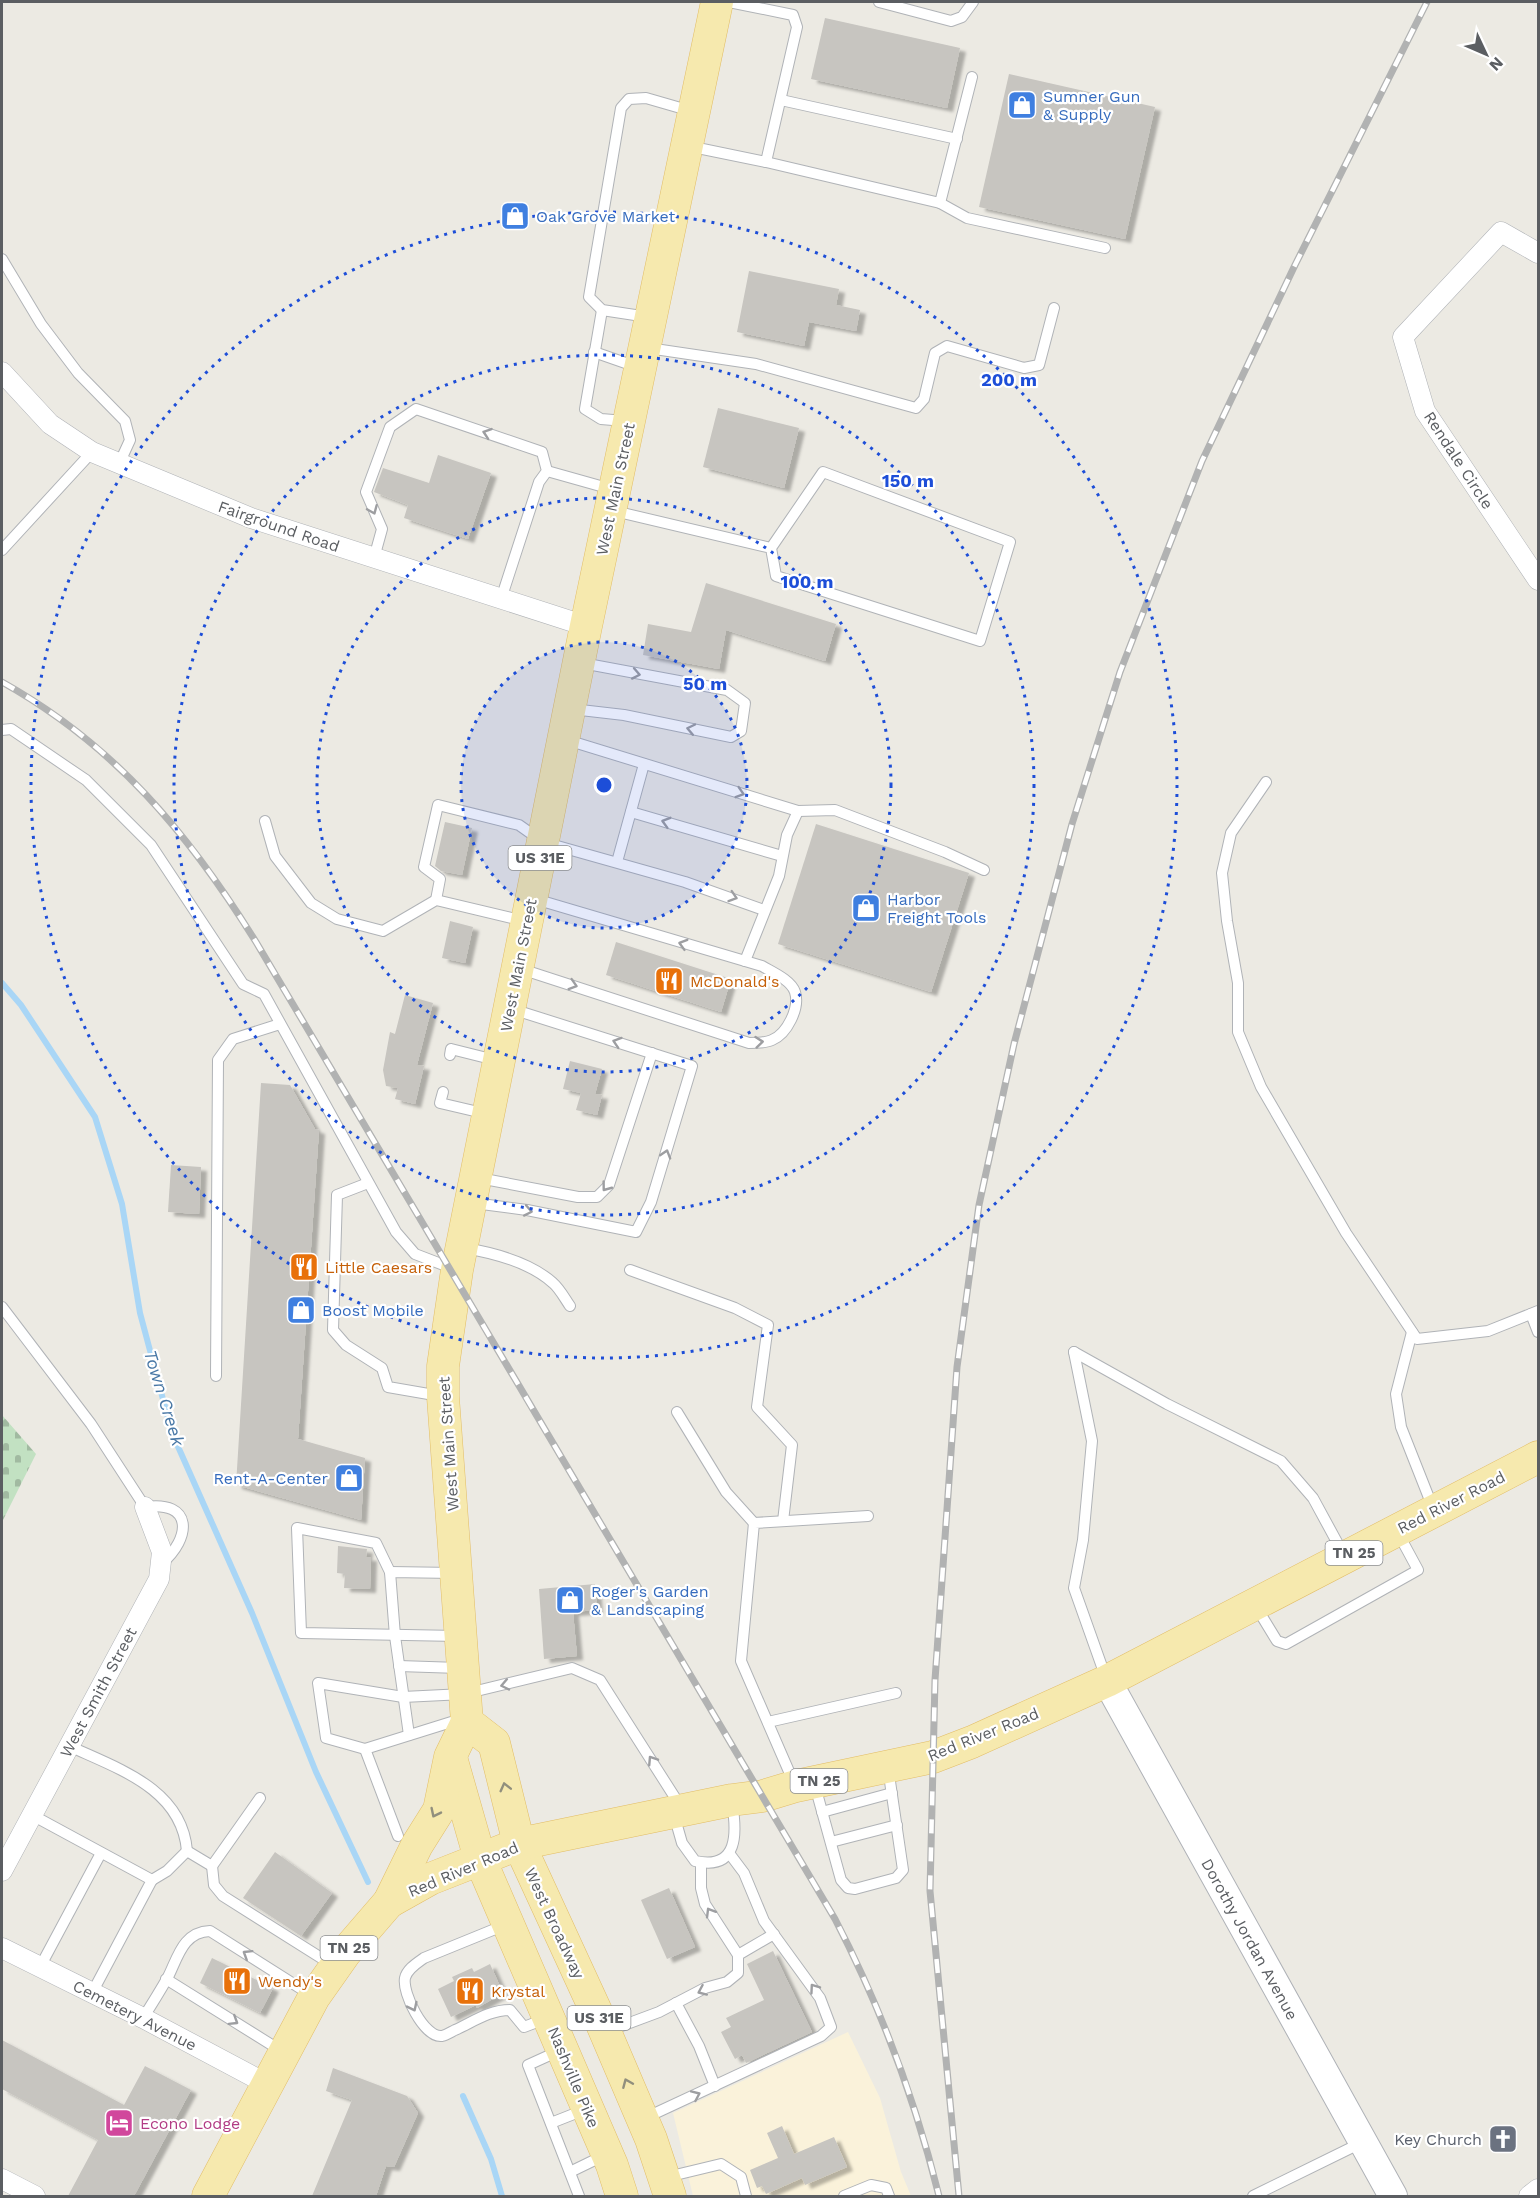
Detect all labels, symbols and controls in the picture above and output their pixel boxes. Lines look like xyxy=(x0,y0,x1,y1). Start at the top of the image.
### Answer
north arrow xyxy=(1456,24,1516,84)
text: N xyxy=(1485,53,1507,75)
place label: Sumner Gun & Supply xyxy=(1043,87,1140,124)
shop icon: Sumner Gun & Supply xyxy=(1006,89,1038,121)
shop icon: Oak Grove Market xyxy=(499,200,531,232)
place label: Oak Grove Market xyxy=(536,207,676,226)
text: 200 m xyxy=(981,369,1037,390)
street label: Rendale Circle xyxy=(1420,408,1497,513)
street label: West Main Street xyxy=(592,421,639,557)
one-way arrow xyxy=(482,428,493,440)
text: 150 m xyxy=(882,470,934,491)
street label: Fairground Road xyxy=(216,497,342,556)
one-way arrow xyxy=(366,503,378,514)
text: 100 m xyxy=(780,571,834,592)
one-way arrow xyxy=(631,667,641,680)
text: 50 m xyxy=(683,673,727,694)
one-way arrow xyxy=(687,723,697,736)
centre of rings xyxy=(594,775,614,795)
one-way arrow xyxy=(734,786,745,798)
one-way arrow xyxy=(661,817,672,829)
road number: US 31E xyxy=(508,846,572,870)
one-way arrow xyxy=(727,890,738,903)
place label: Harbor Freight Tools xyxy=(887,890,986,927)
shop icon: Harbor Freight Tools xyxy=(850,892,882,924)
street label: West Main Street xyxy=(496,897,541,1033)
one-way arrow xyxy=(678,938,688,951)
restaurant icon: McDonald's xyxy=(653,965,685,997)
place label: McDonald's xyxy=(690,972,780,991)
one-way arrow xyxy=(567,978,578,990)
one-way arrow xyxy=(612,1036,623,1049)
one-way arrow xyxy=(754,1036,763,1049)
one-way arrow xyxy=(659,1149,671,1160)
one-way arrow xyxy=(602,1180,613,1191)
one-way arrow xyxy=(523,1204,533,1217)
restaurant icon: Little Caesars xyxy=(288,1251,320,1283)
place label: Little Caesars xyxy=(325,1258,432,1277)
shop icon: Boost Mobile xyxy=(285,1294,317,1326)
place label: Boost Mobile xyxy=(322,1301,424,1320)
water label: Town Creek xyxy=(140,1347,189,1450)
street label: West Main Street xyxy=(434,1376,463,1512)
shop icon: Rent-A-Center xyxy=(333,1462,365,1494)
street label: Red River Road xyxy=(1394,1467,1508,1538)
place label: Rent-A-Center xyxy=(213,1469,328,1488)
road number: TN 25 xyxy=(1326,1541,1382,1565)
place label: Roger's Garden & Landscaping xyxy=(591,1582,709,1619)
shop icon: Roger's Garden & Landscaping xyxy=(554,1584,586,1616)
street label: West Smith Street xyxy=(56,1624,141,1761)
one-way arrow xyxy=(500,1678,510,1691)
street label: Red River Road xyxy=(925,1704,1042,1765)
one-way arrow xyxy=(647,1756,659,1766)
road number: TN 25 xyxy=(790,1769,848,1793)
one-way arrow xyxy=(499,1783,512,1793)
one-way arrow xyxy=(431,1807,443,1818)
street label: Red River Road xyxy=(405,1838,521,1901)
street label: Dorothy Jordan Avenue xyxy=(1197,1855,1302,2023)
street label: West Broadway xyxy=(521,1865,589,1982)
one-way arrow xyxy=(705,1908,717,1918)
road number: TN 25 xyxy=(320,1936,378,1960)
one-way arrow xyxy=(243,1950,253,1962)
restaurant icon: Wendy's xyxy=(221,1965,253,1997)
place label: Wendy's xyxy=(258,1972,322,1991)
restaurant icon: Krystal xyxy=(454,1975,486,2007)
street label: Cemetery Avenue xyxy=(70,1976,200,2055)
place label: Krystal xyxy=(491,1982,545,2001)
one-way arrow xyxy=(697,1983,708,1995)
one-way arrow xyxy=(810,1984,821,1995)
one-way arrow xyxy=(406,2000,418,2011)
road number: US 31E xyxy=(568,2006,630,2030)
one-way arrow xyxy=(227,2014,238,2025)
street label: Nashville Pike xyxy=(544,2024,603,2131)
one-way arrow xyxy=(622,2078,634,2089)
one-way arrow xyxy=(689,2090,700,2102)
hotel icon: Econo Lodge xyxy=(103,2107,135,2139)
place label: Econo Lodge xyxy=(140,2114,240,2133)
church icon: Key Church xyxy=(1487,2123,1519,2155)
place label: Key Church xyxy=(1394,2130,1482,2149)

